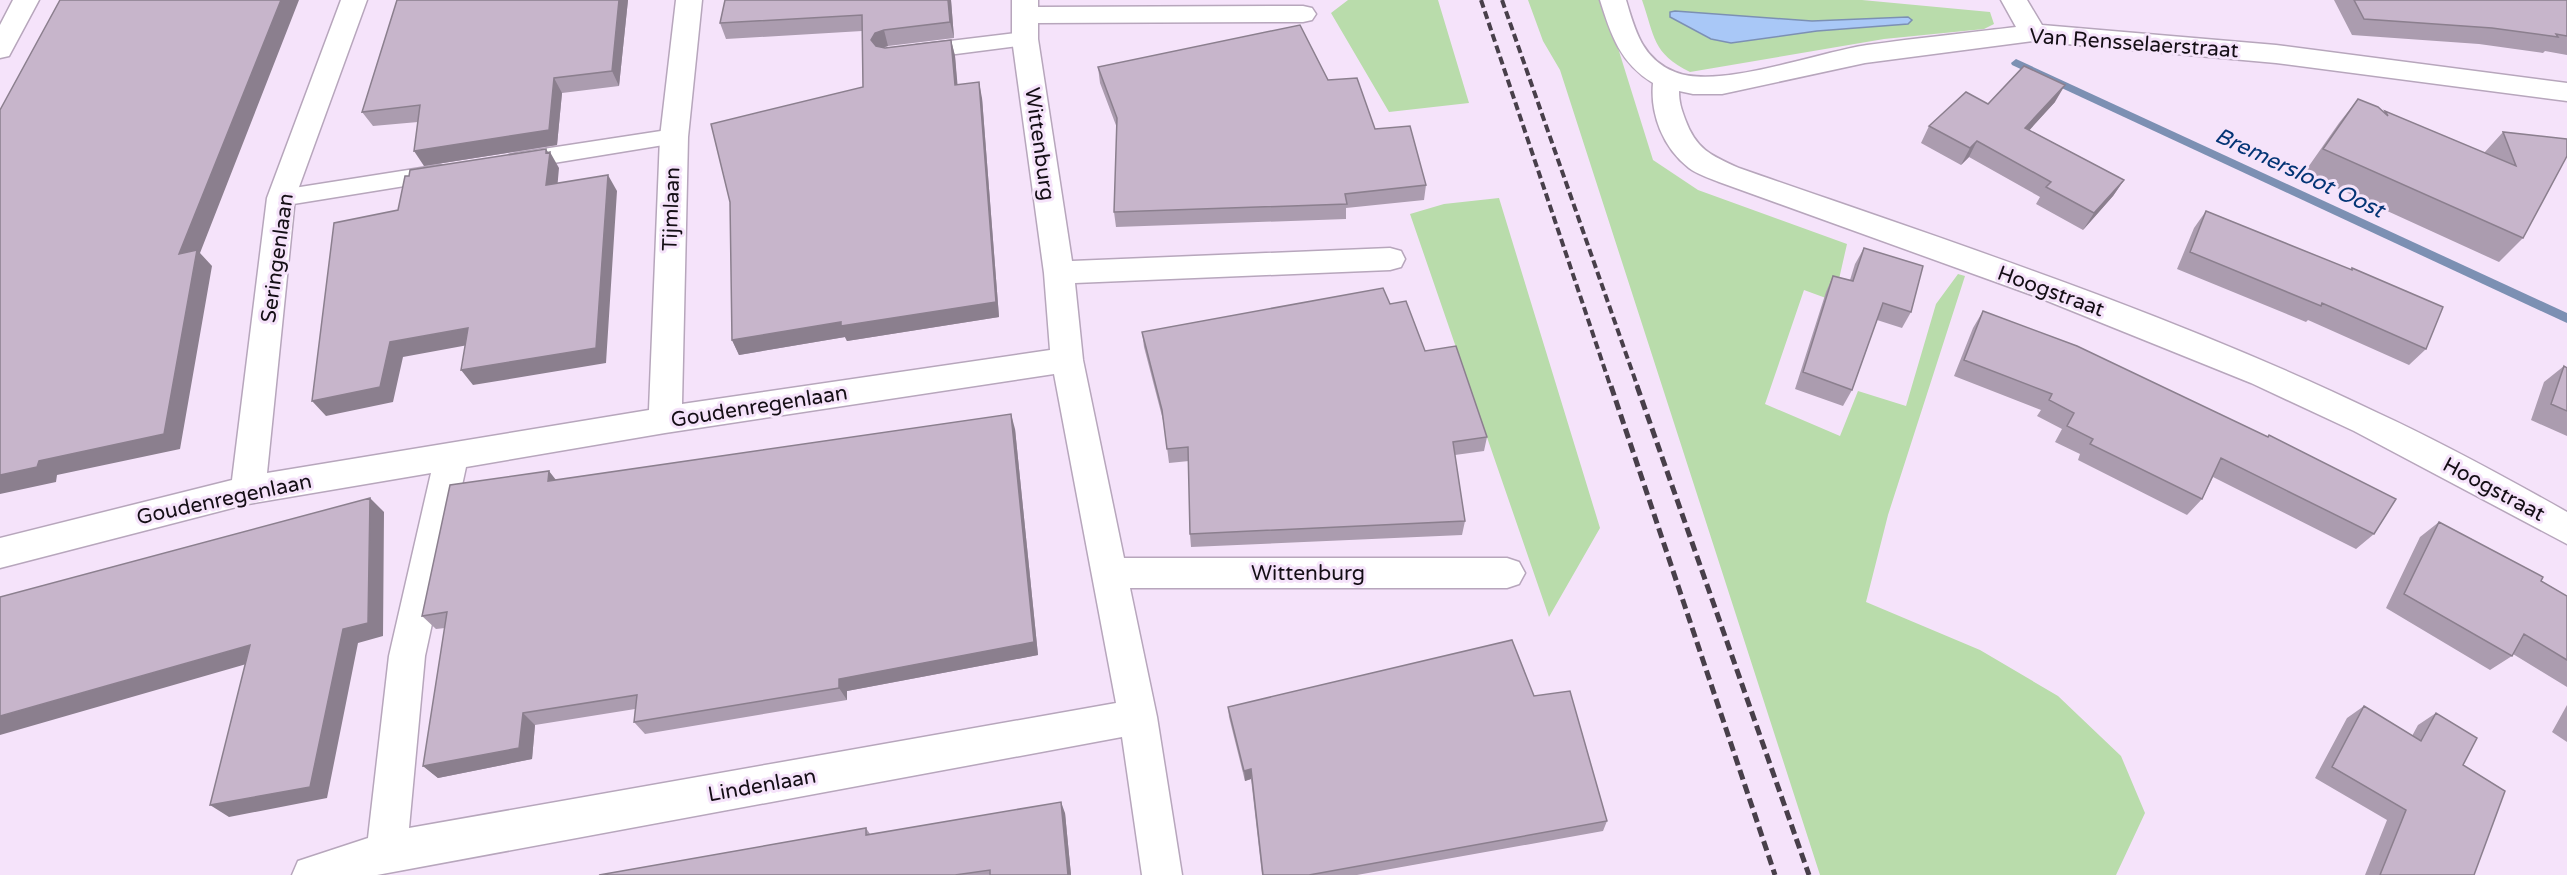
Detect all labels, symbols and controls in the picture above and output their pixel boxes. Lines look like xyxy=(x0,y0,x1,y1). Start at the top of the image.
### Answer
street label: Van Rensselaerstraat xyxy=(2029,24,2239,63)
street label: Wittenburg xyxy=(1019,86,1060,202)
water label: Bremersloot Oost xyxy=(2211,122,2390,225)
street label: Tijmlaan xyxy=(658,167,685,251)
street label: Seringenlaan xyxy=(256,192,299,324)
street label: Hoogstraat xyxy=(1994,261,2108,322)
street label: Goudenregenlaan xyxy=(669,380,849,433)
street label: Hoogstraat xyxy=(2439,452,2549,527)
street label: Goudenregenlaan xyxy=(134,469,314,530)
street label: Wittenburg xyxy=(1251,561,1365,586)
street label: Lindenlaan xyxy=(706,764,818,807)

